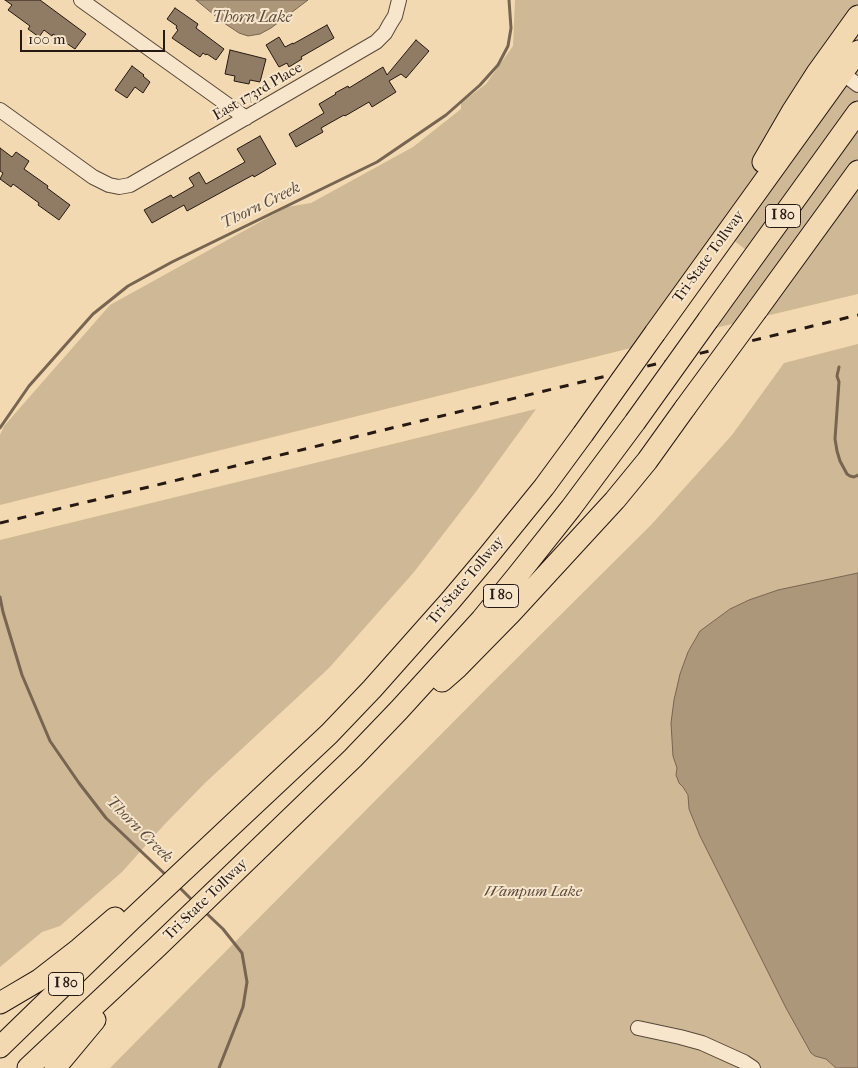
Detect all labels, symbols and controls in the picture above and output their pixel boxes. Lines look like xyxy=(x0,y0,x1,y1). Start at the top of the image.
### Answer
water label: Thorn Lake xyxy=(212,8,292,28)
scale bar xyxy=(22,20,168,52)
text: 100 m xyxy=(28,30,66,48)
street label: East 173rd Place xyxy=(210,59,306,125)
water label: Thorn Creek xyxy=(218,179,304,233)
road number: I 80 xyxy=(766,205,800,228)
street label: Tri-State Tollway xyxy=(669,207,749,307)
street label: Tri-State Tollway xyxy=(424,533,508,629)
road number: I 80 xyxy=(484,584,518,608)
water label: Thorn Creek xyxy=(102,793,176,867)
street label: Tri-State Tollway xyxy=(160,855,252,945)
park label: Wampum Lake xyxy=(484,883,582,901)
road number: I 80 xyxy=(48,972,84,996)

